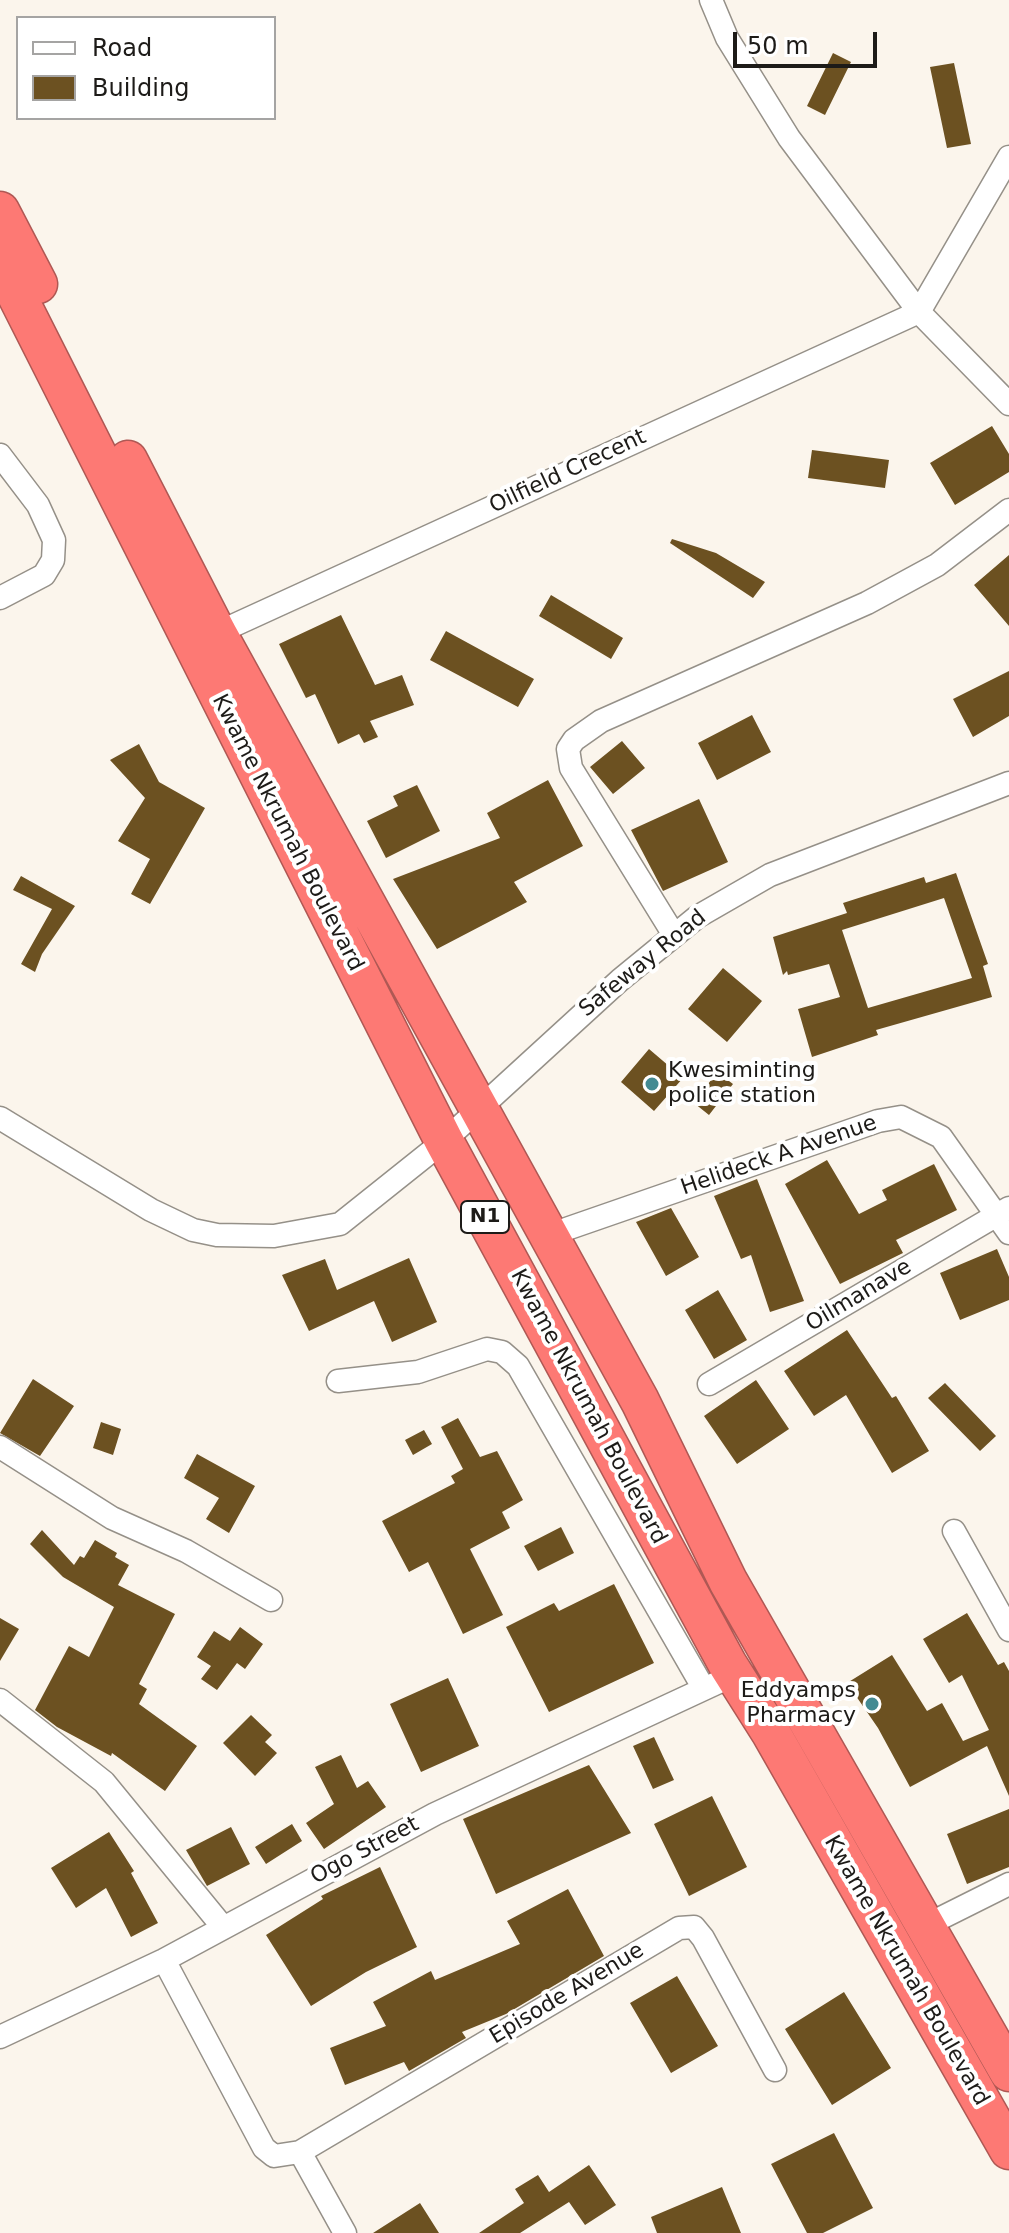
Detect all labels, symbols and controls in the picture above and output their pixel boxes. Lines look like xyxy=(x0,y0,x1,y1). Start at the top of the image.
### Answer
legend xyxy=(16,16,276,120)
scale bar xyxy=(737,16,881,66)
text: 50 m xyxy=(747,32,809,60)
text: Road xyxy=(92,34,152,62)
text: Building xyxy=(92,74,189,102)
street label: Oilfield Crecent xyxy=(486,424,650,520)
street label: Kwame Nkrumah Boulevard xyxy=(206,690,368,976)
street label: Safeway Road xyxy=(574,905,712,1023)
place label: Kwesiminting police station xyxy=(668,1058,816,1110)
marker: Kwesiminting police station xyxy=(643,1075,661,1093)
street label: Helideck A Avenue xyxy=(678,1110,880,1202)
road number: N1 xyxy=(461,1201,509,1233)
street label: Oilmanave xyxy=(801,1254,917,1338)
street label: Kwame Nkrumah Boulevard xyxy=(504,1265,672,1549)
place label: Eddyamps Pharmacy xyxy=(741,1678,856,1730)
marker: Eddyamps Pharmacy xyxy=(863,1695,881,1713)
street label: Ogo Street xyxy=(306,1812,424,1890)
street label: Kwame Nkrumah Boulevard xyxy=(818,1831,994,2111)
street label: Episode Avenue xyxy=(485,1938,649,2050)

